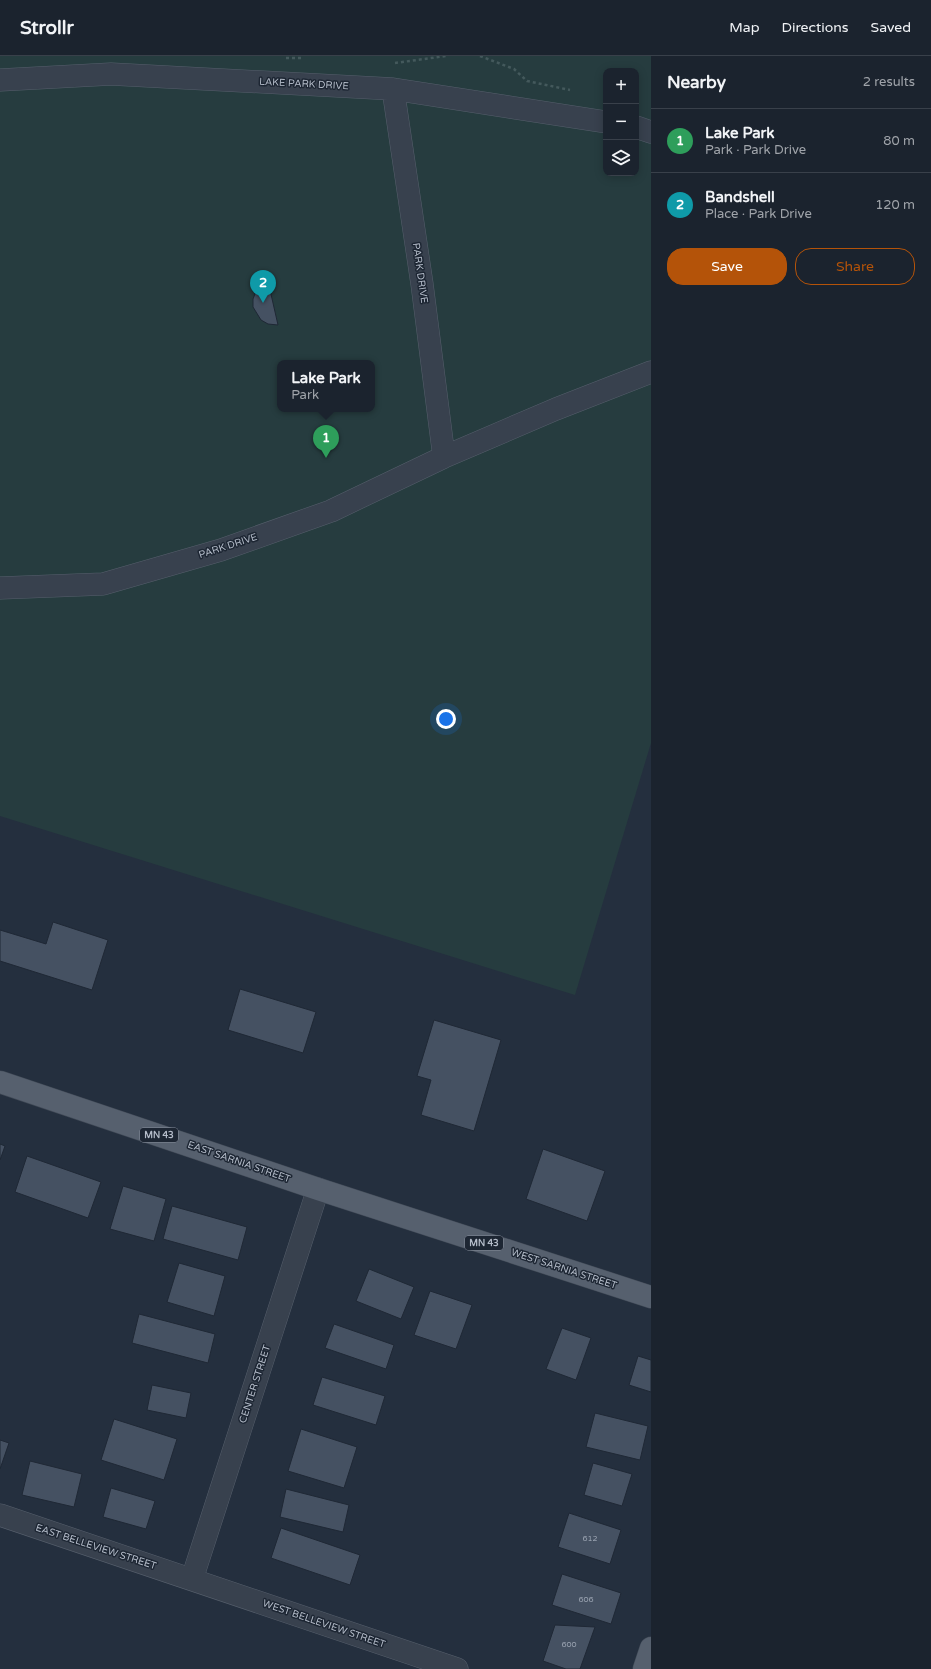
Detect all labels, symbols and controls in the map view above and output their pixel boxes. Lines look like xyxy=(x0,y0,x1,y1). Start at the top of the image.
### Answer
text: Strollr xyxy=(20,17,74,39)
text: Map xyxy=(729,19,760,36)
text: Directions xyxy=(782,19,849,36)
text: Saved xyxy=(871,19,911,36)
map controls xyxy=(603,68,639,176)
button: + xyxy=(603,68,639,104)
text: Nearby xyxy=(667,72,726,93)
text: 2 results xyxy=(863,74,915,90)
street label: LAKE PARK DRIVE xyxy=(259,76,349,92)
button: − xyxy=(603,104,639,140)
text: Lake Park xyxy=(705,124,775,142)
text: 1 xyxy=(676,133,684,149)
text: 80 m xyxy=(883,133,915,149)
button: layers xyxy=(603,140,639,176)
text: Park · Park Drive xyxy=(705,142,806,158)
text: Bandshell xyxy=(705,188,775,206)
text: 2 xyxy=(676,197,684,213)
text: 120 m xyxy=(875,197,915,213)
text: Place · Park Drive xyxy=(705,206,812,222)
street label: PARK DRIVE xyxy=(410,242,430,304)
button: Save xyxy=(667,248,787,285)
button: Share xyxy=(795,248,915,285)
pin: 2 xyxy=(250,270,276,303)
popup xyxy=(277,360,375,412)
text: Lake Park xyxy=(291,369,361,387)
text: Park xyxy=(291,387,319,403)
pin: 1 xyxy=(313,425,339,458)
street label: PARK DRIVE xyxy=(197,531,259,561)
your location xyxy=(436,709,456,729)
road number: MN 43 xyxy=(140,1128,178,1142)
street label: EAST SARNIA STREET xyxy=(186,1139,292,1185)
road number: MN 43 xyxy=(465,1236,503,1250)
street label: WEST SARNIA STREET xyxy=(510,1246,618,1292)
street label: CENTER STREET xyxy=(237,1343,273,1425)
street label: EAST BELLEVIEW STREET xyxy=(34,1522,158,1572)
house number: 612 xyxy=(582,1534,598,1543)
house number: 606 xyxy=(578,1595,594,1604)
street label: WEST BELLEVIEW STREET xyxy=(261,1597,387,1651)
house number: 600 xyxy=(561,1640,577,1649)

